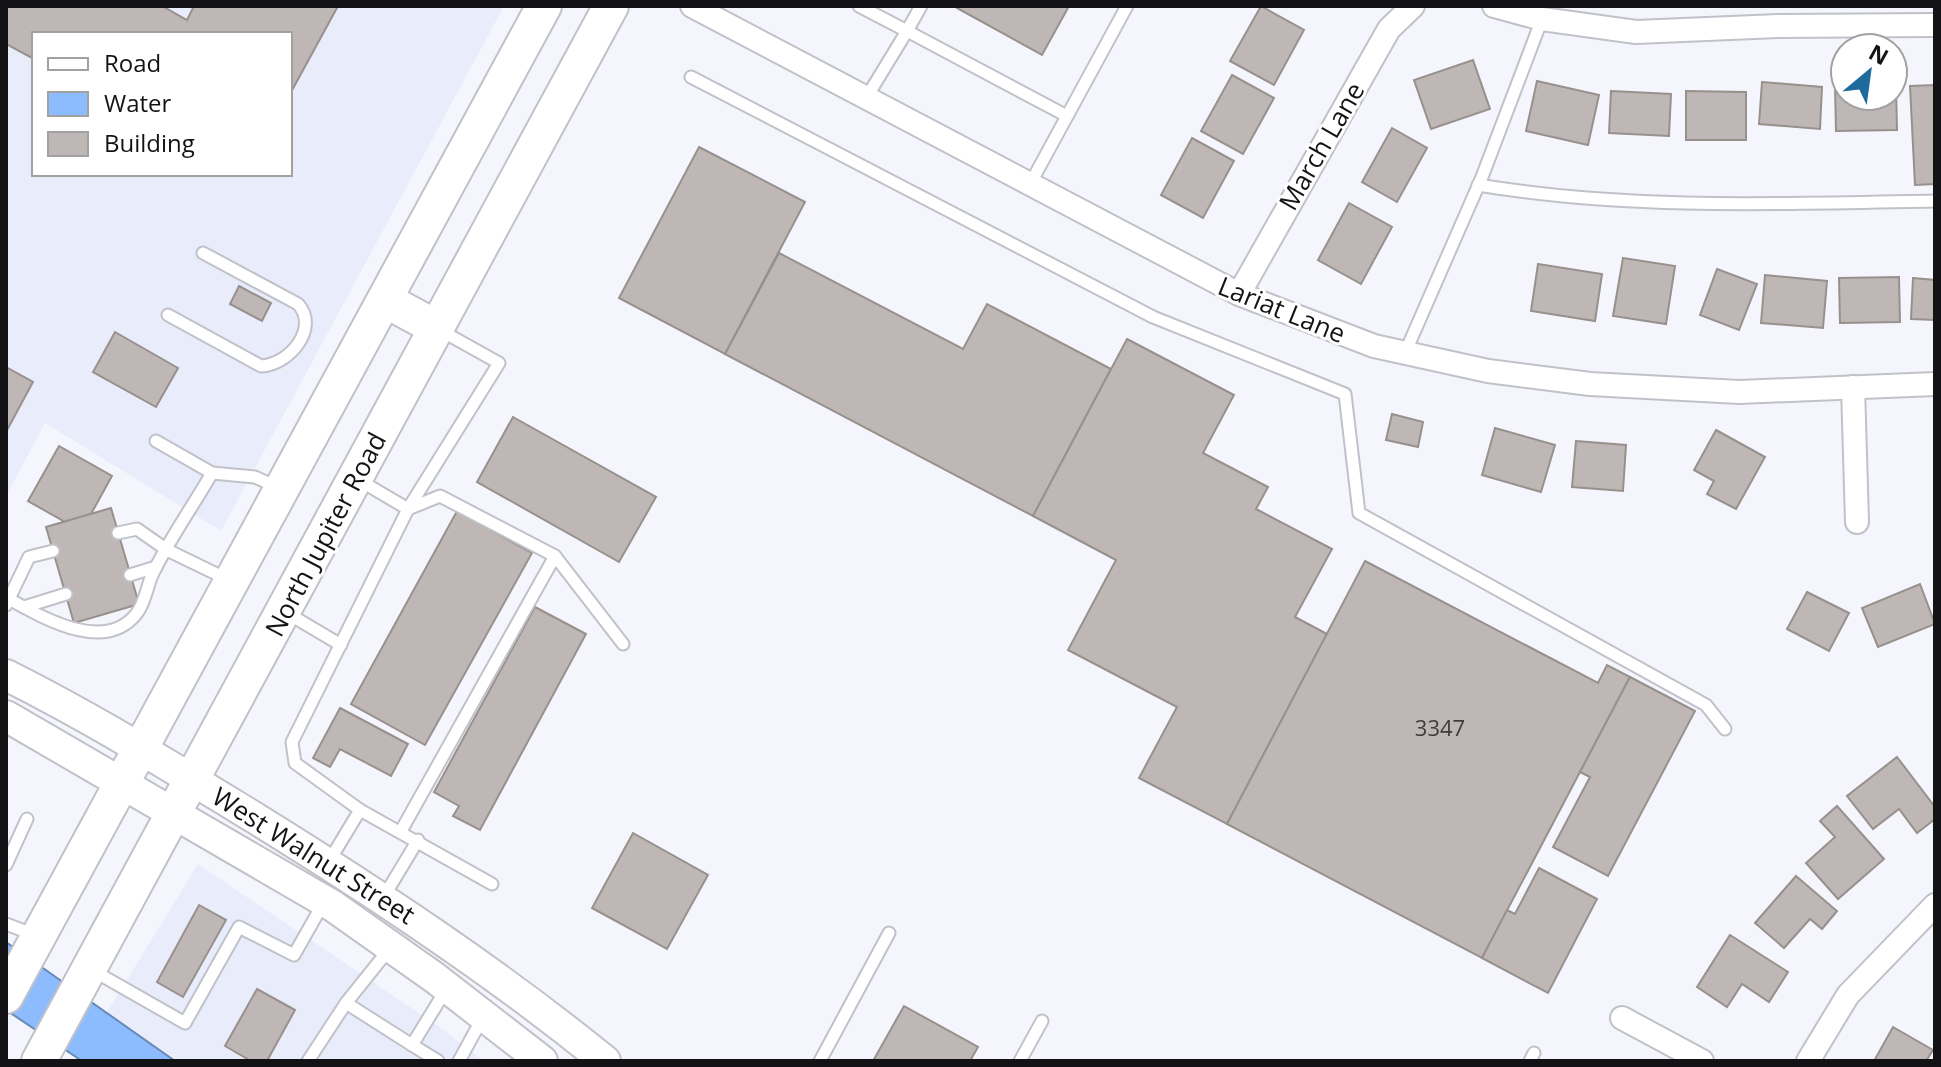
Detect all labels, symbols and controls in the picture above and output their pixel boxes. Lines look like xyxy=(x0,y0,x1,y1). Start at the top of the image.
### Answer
legend xyxy=(32,32,292,176)
north arrow xyxy=(1829,32,1909,112)
text: N xyxy=(1864,36,1894,71)
text: Road xyxy=(104,46,161,79)
street label: March Lane xyxy=(1270,75,1372,217)
text: Water xyxy=(104,86,172,119)
text: Building xyxy=(104,126,195,159)
street label: Lariat Lane xyxy=(1213,267,1351,351)
street label: North Jupiter Road xyxy=(256,426,394,642)
house number: 3347 xyxy=(1415,712,1465,742)
street label: West Walnut Street xyxy=(206,778,422,932)

